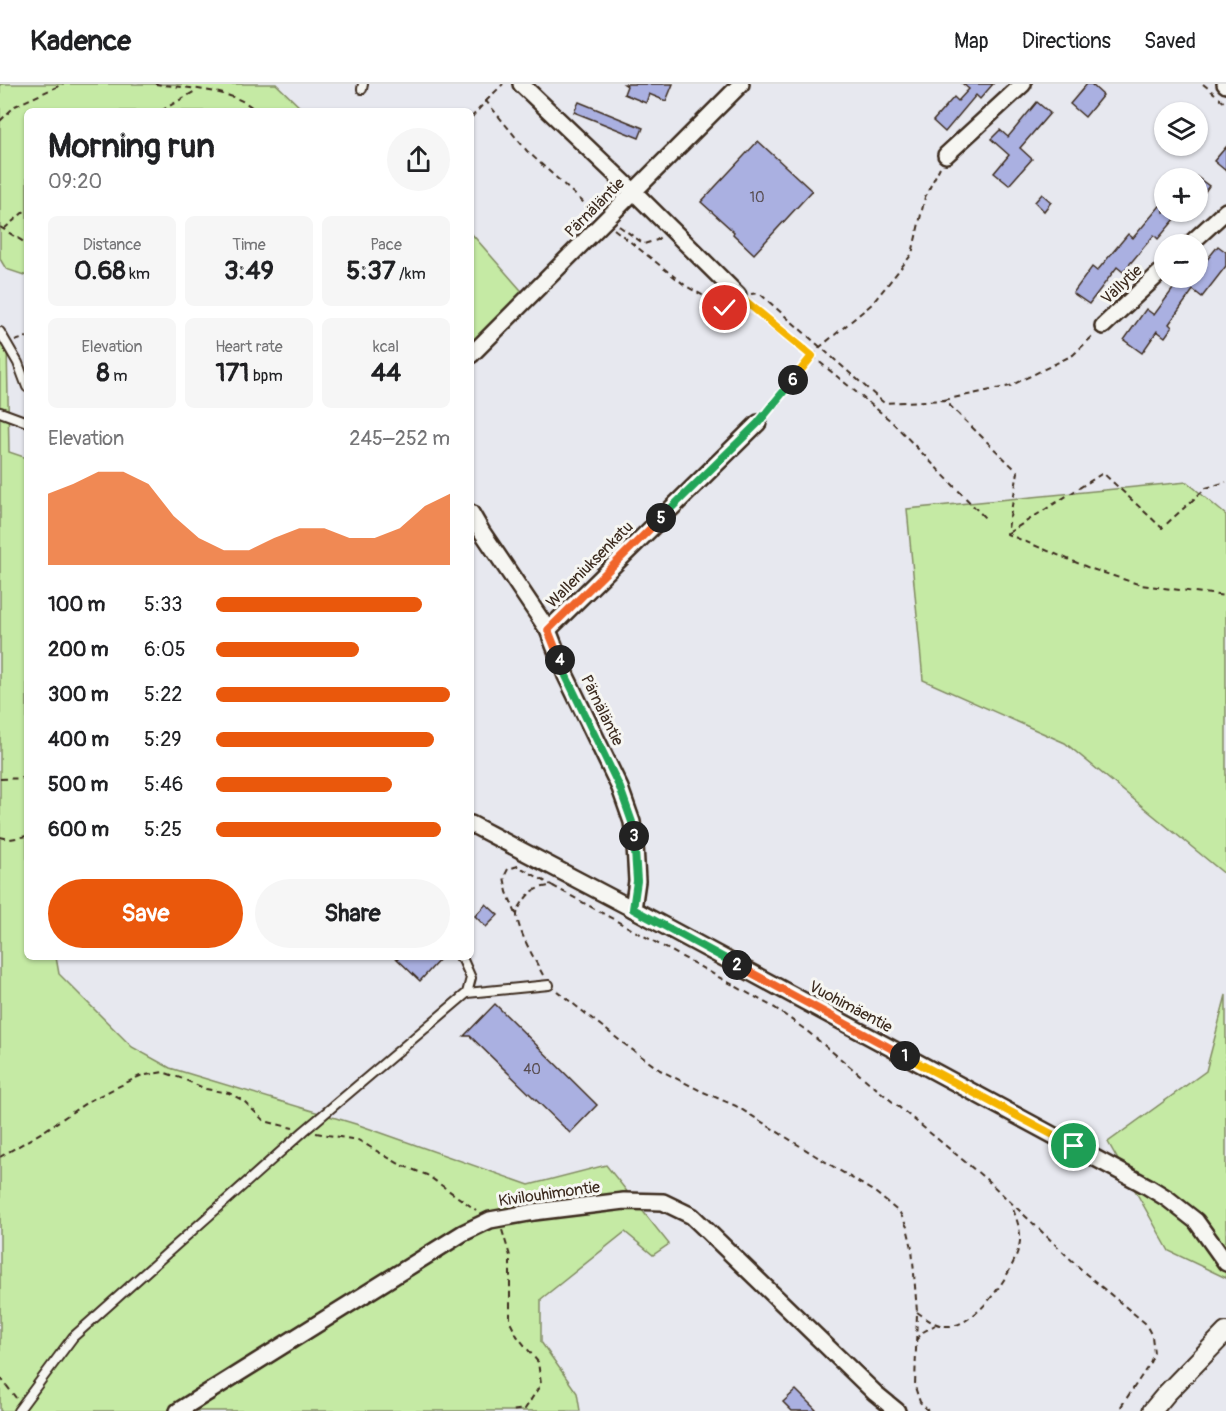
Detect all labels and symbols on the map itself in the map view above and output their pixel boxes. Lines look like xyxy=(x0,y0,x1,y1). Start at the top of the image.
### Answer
street label: Pärnäläntie xyxy=(561,174,629,242)
house number: 10 xyxy=(749,189,765,206)
street label: Vällytie xyxy=(1097,261,1146,309)
pin xyxy=(699,282,750,333)
pin: 6 xyxy=(778,365,808,395)
pin: 5 xyxy=(646,503,676,533)
street label: Walleniuksenkatu xyxy=(542,517,637,612)
pin: 4 xyxy=(545,645,575,675)
street label: Pärnäläntie xyxy=(576,672,628,749)
pin: 3 xyxy=(619,821,649,851)
pin: 2 xyxy=(722,950,752,980)
street label: Vuohimäentie xyxy=(805,976,896,1037)
pin: 1 xyxy=(890,1041,920,1071)
house number: 40 xyxy=(523,1061,541,1078)
pin xyxy=(1048,1120,1099,1171)
street label: Kivilouhimontie xyxy=(497,1177,601,1211)

